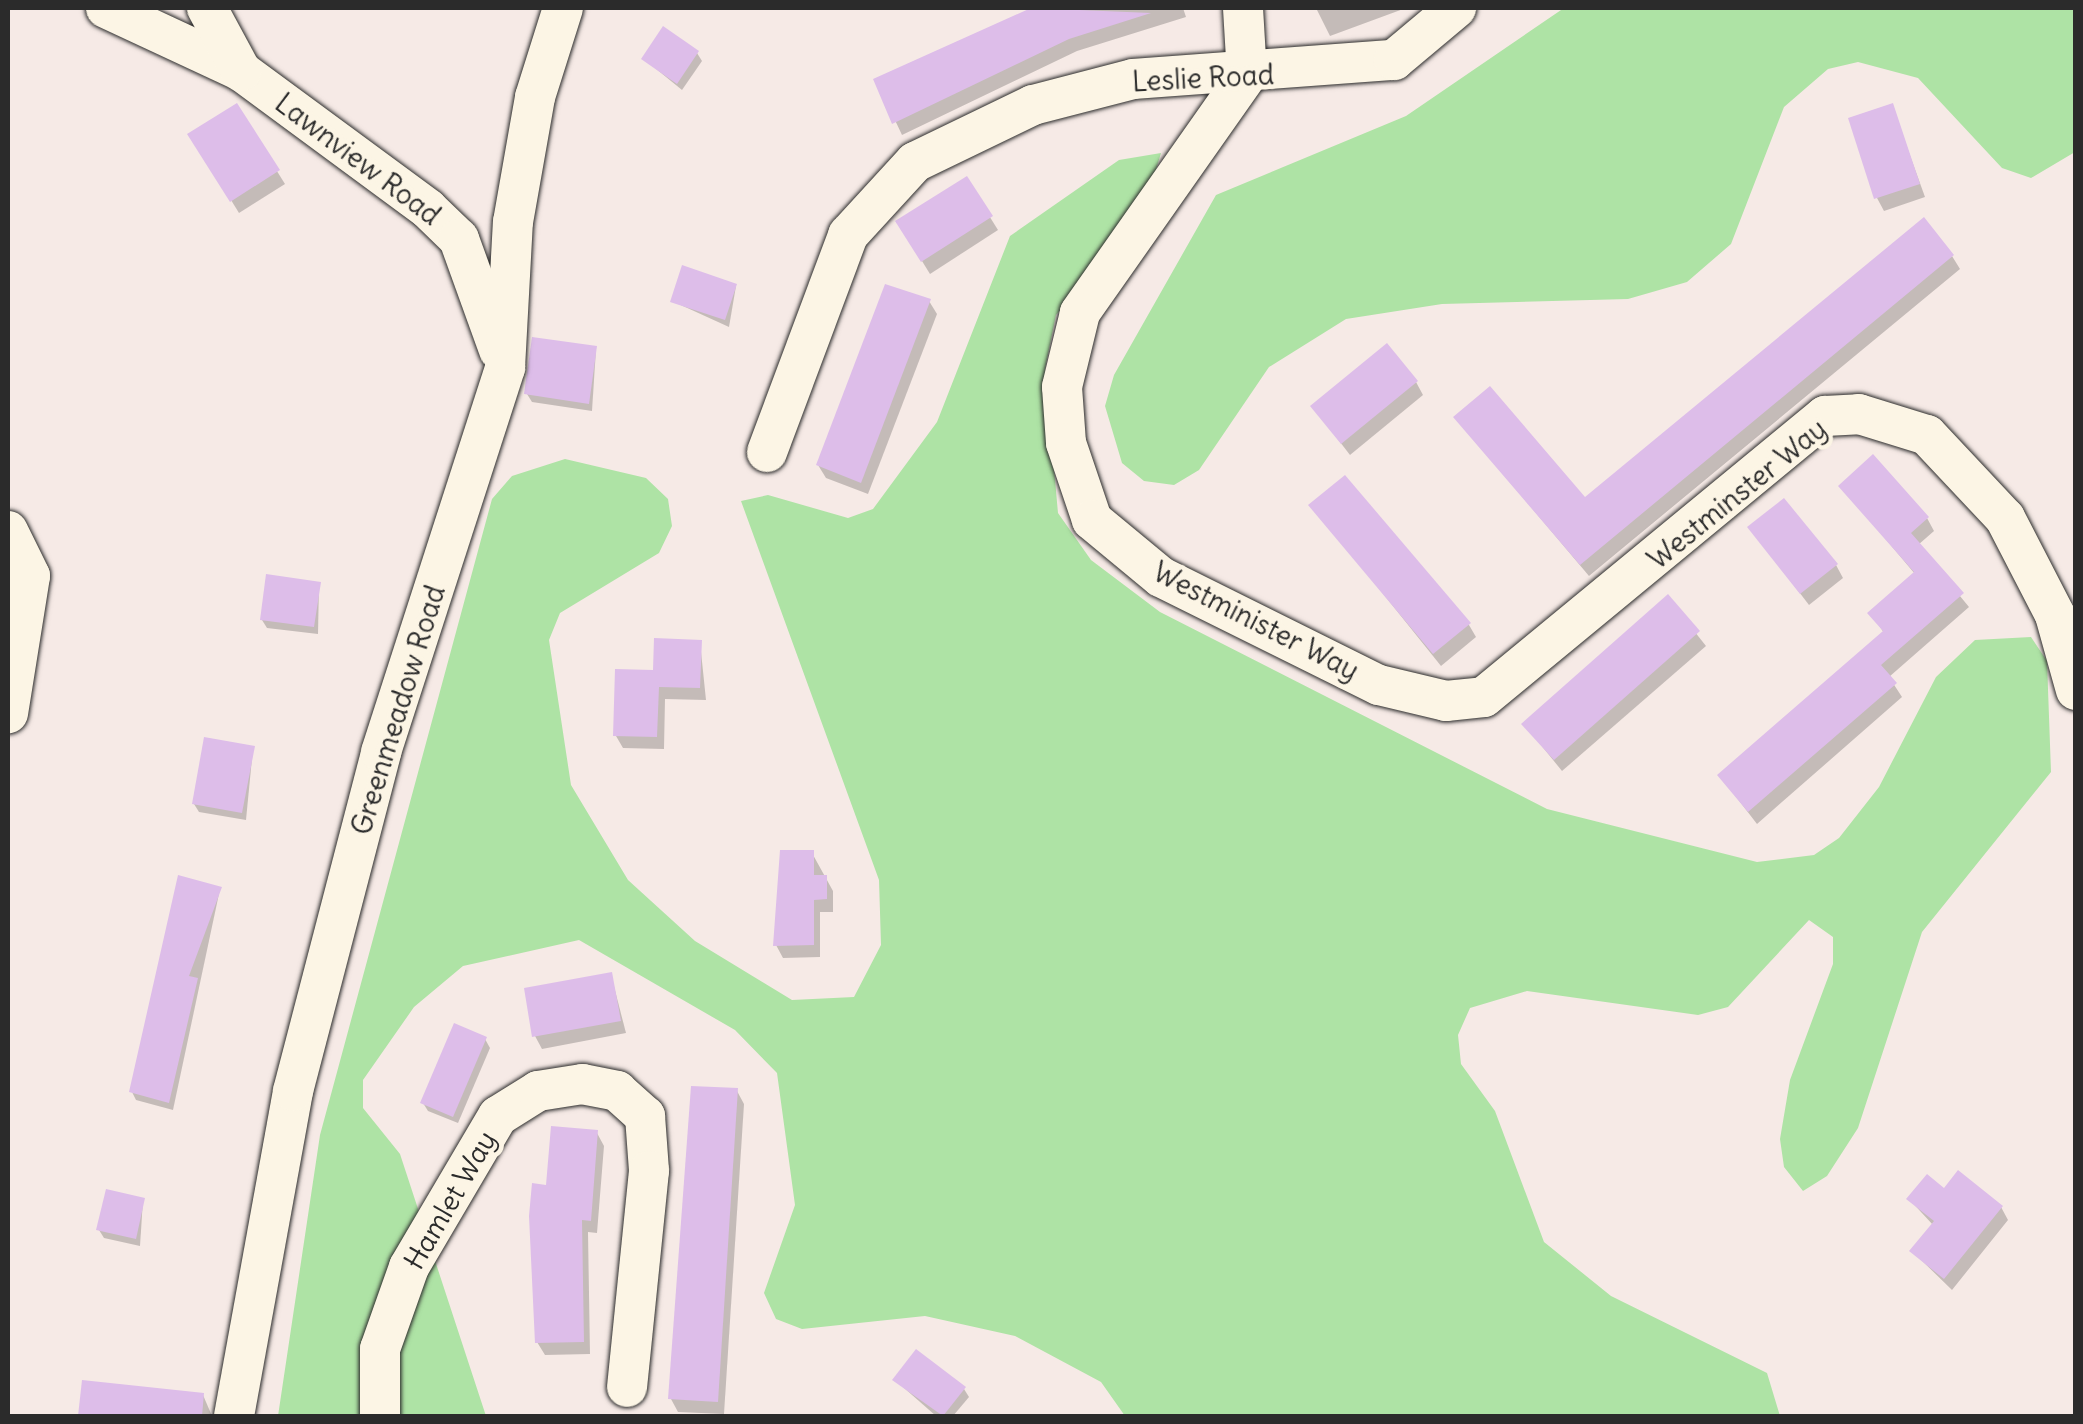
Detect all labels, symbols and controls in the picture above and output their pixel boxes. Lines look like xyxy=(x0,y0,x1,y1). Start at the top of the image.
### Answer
street label: Leslie Road xyxy=(1131,58,1275,98)
street label: Lawnview Road xyxy=(269,86,447,232)
street label: Westminster Way xyxy=(1641,412,1833,576)
street label: Westminister Way xyxy=(1148,555,1364,687)
street label: Greenmeadow Road xyxy=(344,581,452,839)
street label: Hamlet Way xyxy=(397,1125,503,1275)

